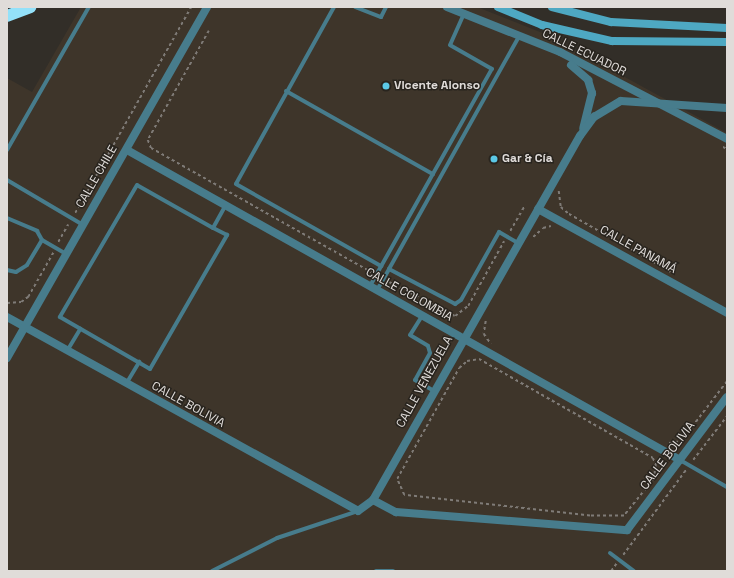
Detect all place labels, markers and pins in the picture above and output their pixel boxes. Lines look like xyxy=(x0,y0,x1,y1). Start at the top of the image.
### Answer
place label: Vicente Alonso xyxy=(394,79,480,93)
marker: Vicente Alonso xyxy=(381,81,391,91)
place label: Gar & Cía xyxy=(502,152,553,166)
marker: Gar & Cía xyxy=(489,154,499,164)

